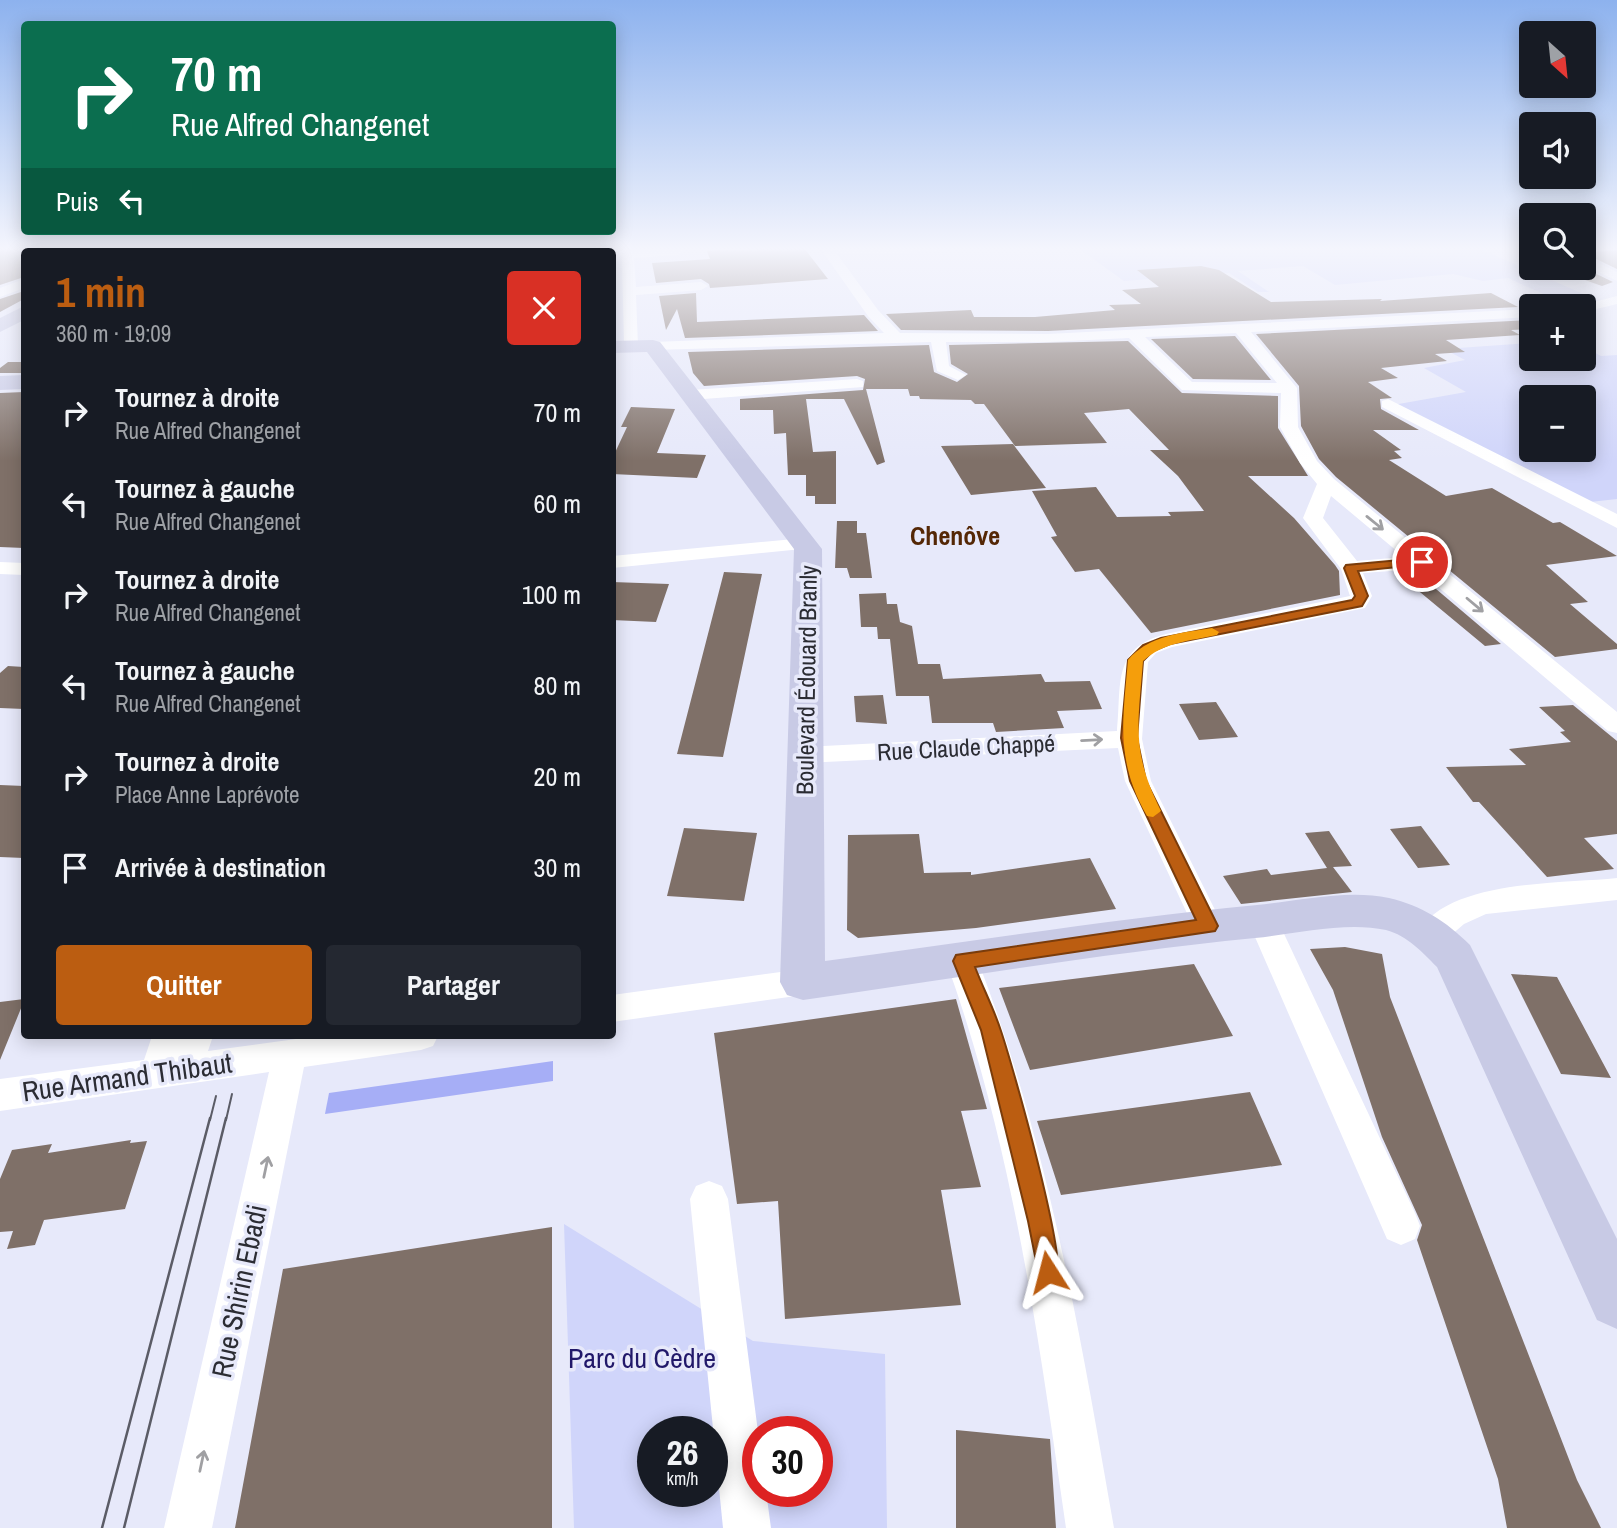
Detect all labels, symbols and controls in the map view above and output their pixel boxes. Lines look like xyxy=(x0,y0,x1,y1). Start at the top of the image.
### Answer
north arrow xyxy=(1519,21,1596,98)
map controls xyxy=(1519,21,1596,462)
text: 70 m xyxy=(171,40,263,106)
icon: right xyxy=(56,49,147,140)
text: Rue Alfred Changenet xyxy=(171,103,429,146)
button: sound xyxy=(1519,112,1596,189)
icon: left xyxy=(113,182,151,220)
text: Puis xyxy=(56,184,99,219)
button: search xyxy=(1519,203,1596,280)
text: 1 min xyxy=(56,264,146,320)
button: close xyxy=(507,271,581,345)
button: + xyxy=(1519,294,1596,371)
text: 360 m · 19:09 xyxy=(56,318,171,349)
text: Tournez à droite xyxy=(115,380,279,415)
button: − xyxy=(1519,385,1596,462)
icon: right xyxy=(56,394,94,432)
text: 70 m xyxy=(534,395,581,430)
text: Rue Alfred Changenet xyxy=(115,415,301,446)
text: Tournez à gauche xyxy=(115,471,295,506)
icon: left xyxy=(56,485,94,523)
text: 60 m xyxy=(534,486,581,521)
text: Rue Alfred Changenet xyxy=(115,506,301,537)
one-way arrow xyxy=(1365,515,1383,530)
district label: Chenôve xyxy=(910,518,1000,553)
pin xyxy=(1392,532,1452,592)
icon: arrive xyxy=(1403,543,1441,581)
text: Tournez à droite xyxy=(115,562,279,597)
street label: Boulevard Édouard Branly xyxy=(788,565,824,795)
icon: right xyxy=(56,576,94,614)
text: 100 m xyxy=(522,577,581,612)
text: Rue Alfred Changenet xyxy=(115,597,301,628)
one-way arrow xyxy=(1466,597,1484,613)
text: Tournez à gauche xyxy=(115,653,295,688)
icon: left xyxy=(56,667,94,705)
text: 80 m xyxy=(534,668,581,703)
text: Rue Alfred Changenet xyxy=(115,688,301,719)
street label: Rue Claude Chappé xyxy=(876,726,1056,768)
one-way arrow xyxy=(1080,734,1103,747)
text: Tournez à droite xyxy=(115,744,279,779)
icon: right xyxy=(56,758,94,796)
text: 20 m xyxy=(534,759,581,794)
text: Place Anne Laprévote xyxy=(115,779,300,810)
icon: arrive xyxy=(56,849,94,887)
text: Arrivée à destination xyxy=(115,850,326,885)
text: 30 m xyxy=(534,850,581,885)
button: Quitter xyxy=(56,945,312,1025)
button: Partager xyxy=(326,945,581,1025)
street label: Rue Armand Thibaut xyxy=(20,1043,234,1111)
one-way arrow xyxy=(260,1156,274,1179)
street label: Rue Shirin Ebadi xyxy=(202,1201,276,1381)
position arrow xyxy=(1011,1235,1085,1309)
park label: Parc du Cèdre xyxy=(568,1339,716,1377)
speed limit sign: 30 xyxy=(742,1416,833,1507)
text: 26 xyxy=(667,1429,698,1476)
one-way arrow xyxy=(196,1450,210,1473)
text: km/h xyxy=(667,1466,699,1491)

